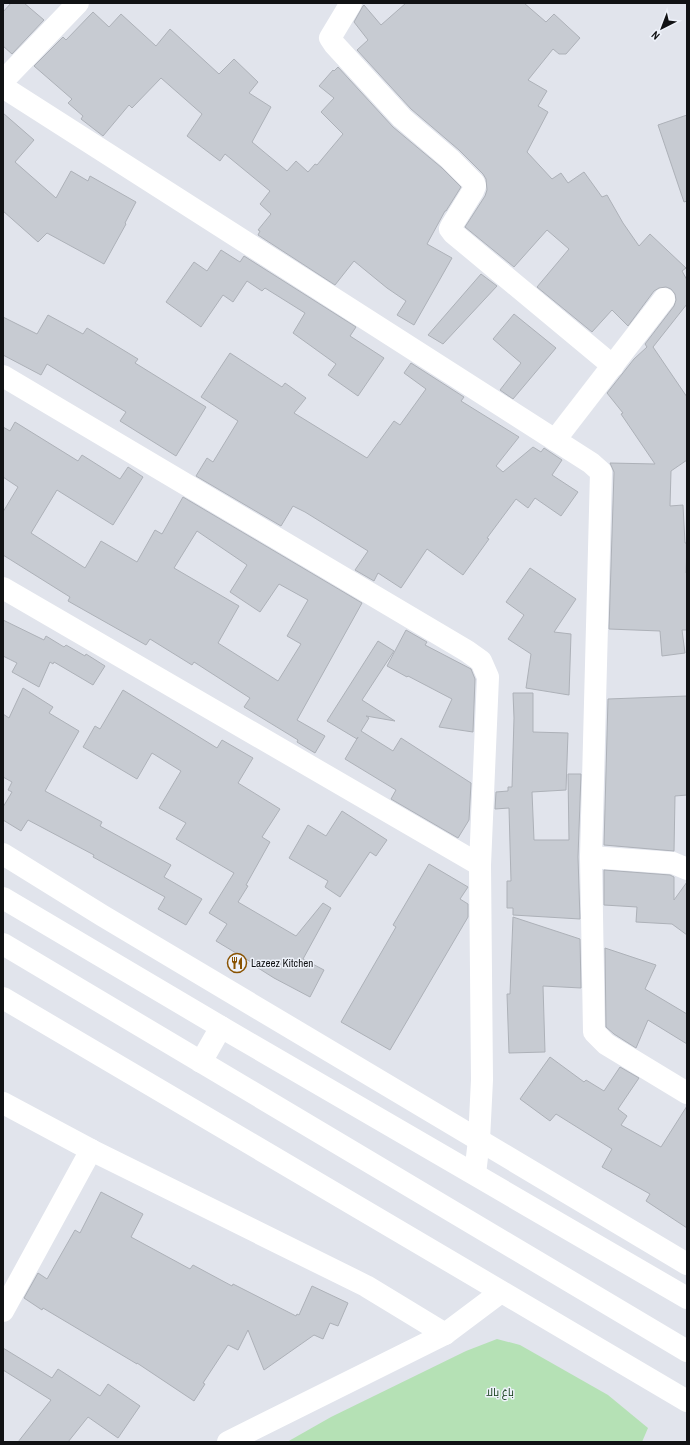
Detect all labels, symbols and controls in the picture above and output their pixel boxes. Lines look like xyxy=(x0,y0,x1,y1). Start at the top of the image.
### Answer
north arrow xyxy=(642,8,682,48)
text: N xyxy=(648,28,662,43)
restaurant icon: Lazeez Kitchen xyxy=(226,952,248,974)
place label: Lazeez Kitchen xyxy=(251,956,313,970)
park label: باغ بالا xyxy=(486,1385,514,1400)

